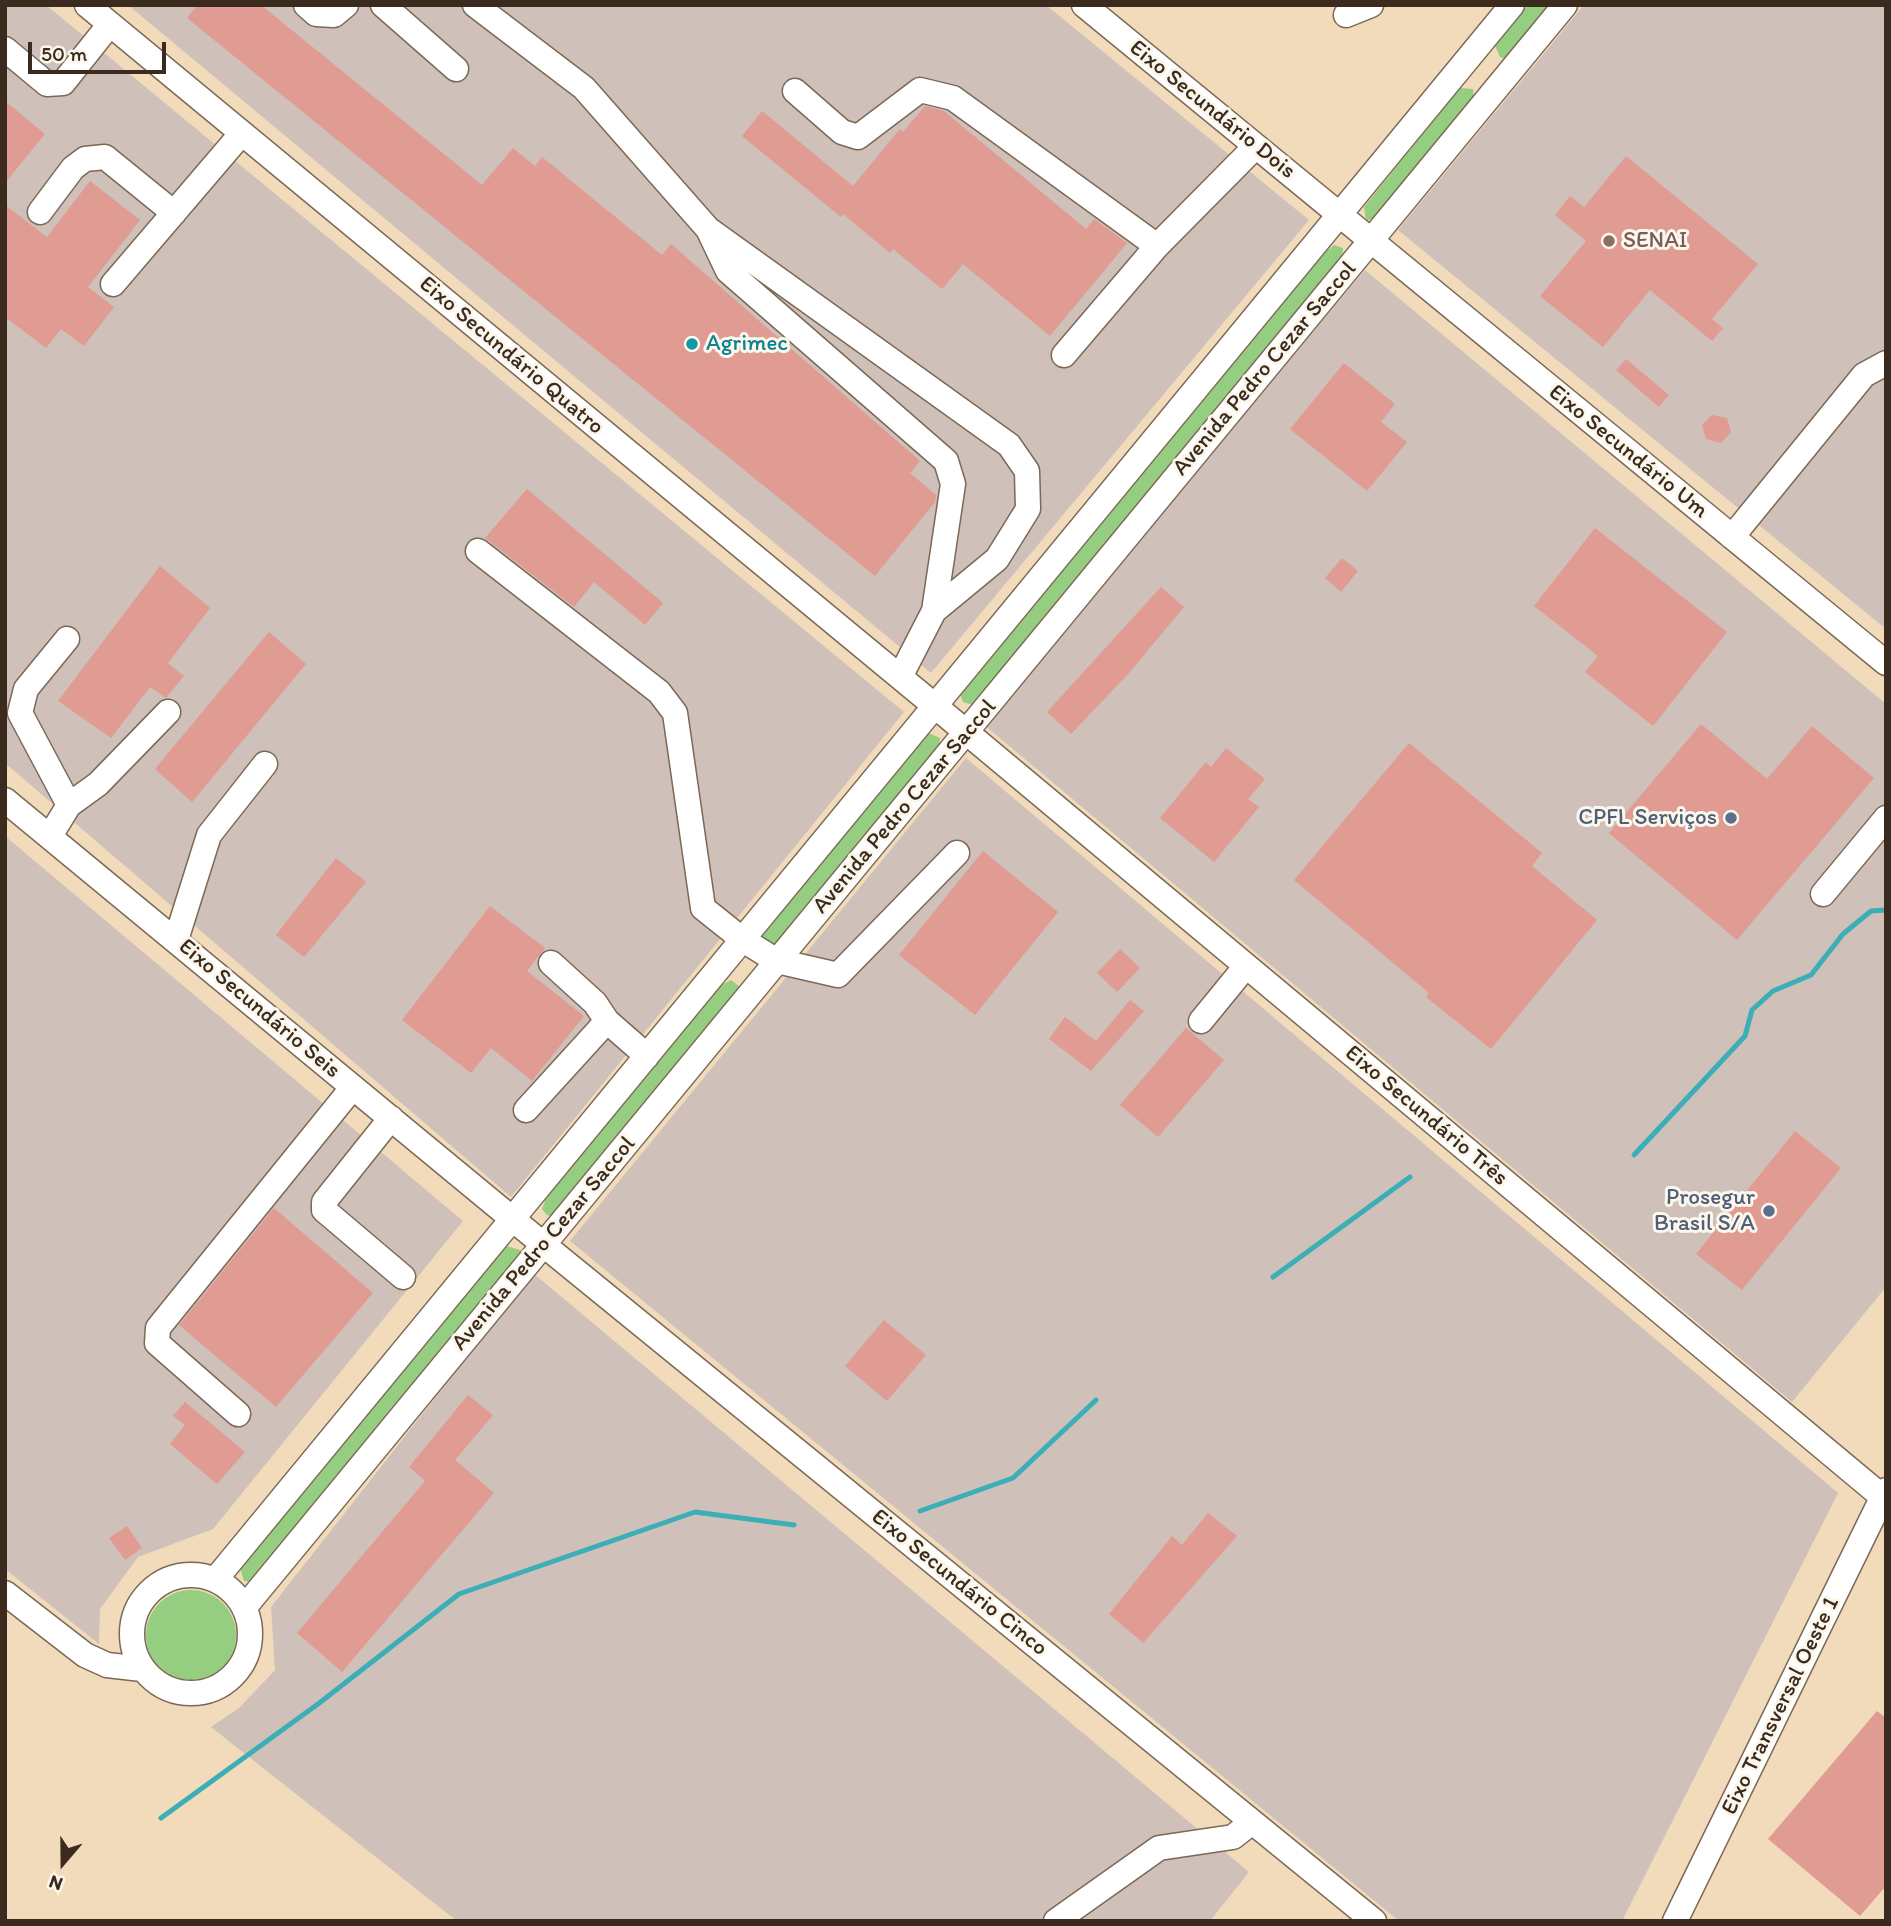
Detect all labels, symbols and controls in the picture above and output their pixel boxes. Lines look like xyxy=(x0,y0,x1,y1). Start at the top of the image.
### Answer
scale bar xyxy=(32,28,170,72)
street label: Eixo Secundário Dois xyxy=(1123,34,1301,186)
text: 50 m xyxy=(41,41,87,66)
place label: SENAI xyxy=(1623,227,1687,255)
marker: SENAI xyxy=(1601,233,1617,249)
street label: Avenida Pedro Cezar Saccol xyxy=(1167,256,1363,482)
street label: Eixo Secundário Quatro xyxy=(413,271,609,441)
place label: Agrimec xyxy=(706,330,788,358)
marker: Agrimec xyxy=(684,336,700,352)
street label: Eixo Secundário Um xyxy=(1543,379,1713,525)
street label: Avenida Pedro Cezar Saccol xyxy=(807,694,1003,920)
place label: CPFL Serviços xyxy=(1578,804,1717,832)
marker: CPFL Serviços xyxy=(1723,810,1739,826)
street label: Eixo Secundário Seis xyxy=(172,933,346,1085)
street label: Eixo Secundário Três xyxy=(1339,1040,1513,1192)
street label: Avenida Pedro Cezar Saccol xyxy=(446,1131,642,1357)
place label: Prosegur Brasil S/A xyxy=(1654,1184,1755,1238)
marker: Prosegur Brasil S/A xyxy=(1761,1203,1777,1219)
street label: Eixo Secundário Cinco xyxy=(865,1504,1053,1662)
street label: Eixo Transversal Oeste 1 xyxy=(1716,1593,1846,1819)
north arrow xyxy=(28,1828,98,1898)
text: N xyxy=(46,1870,66,1896)

